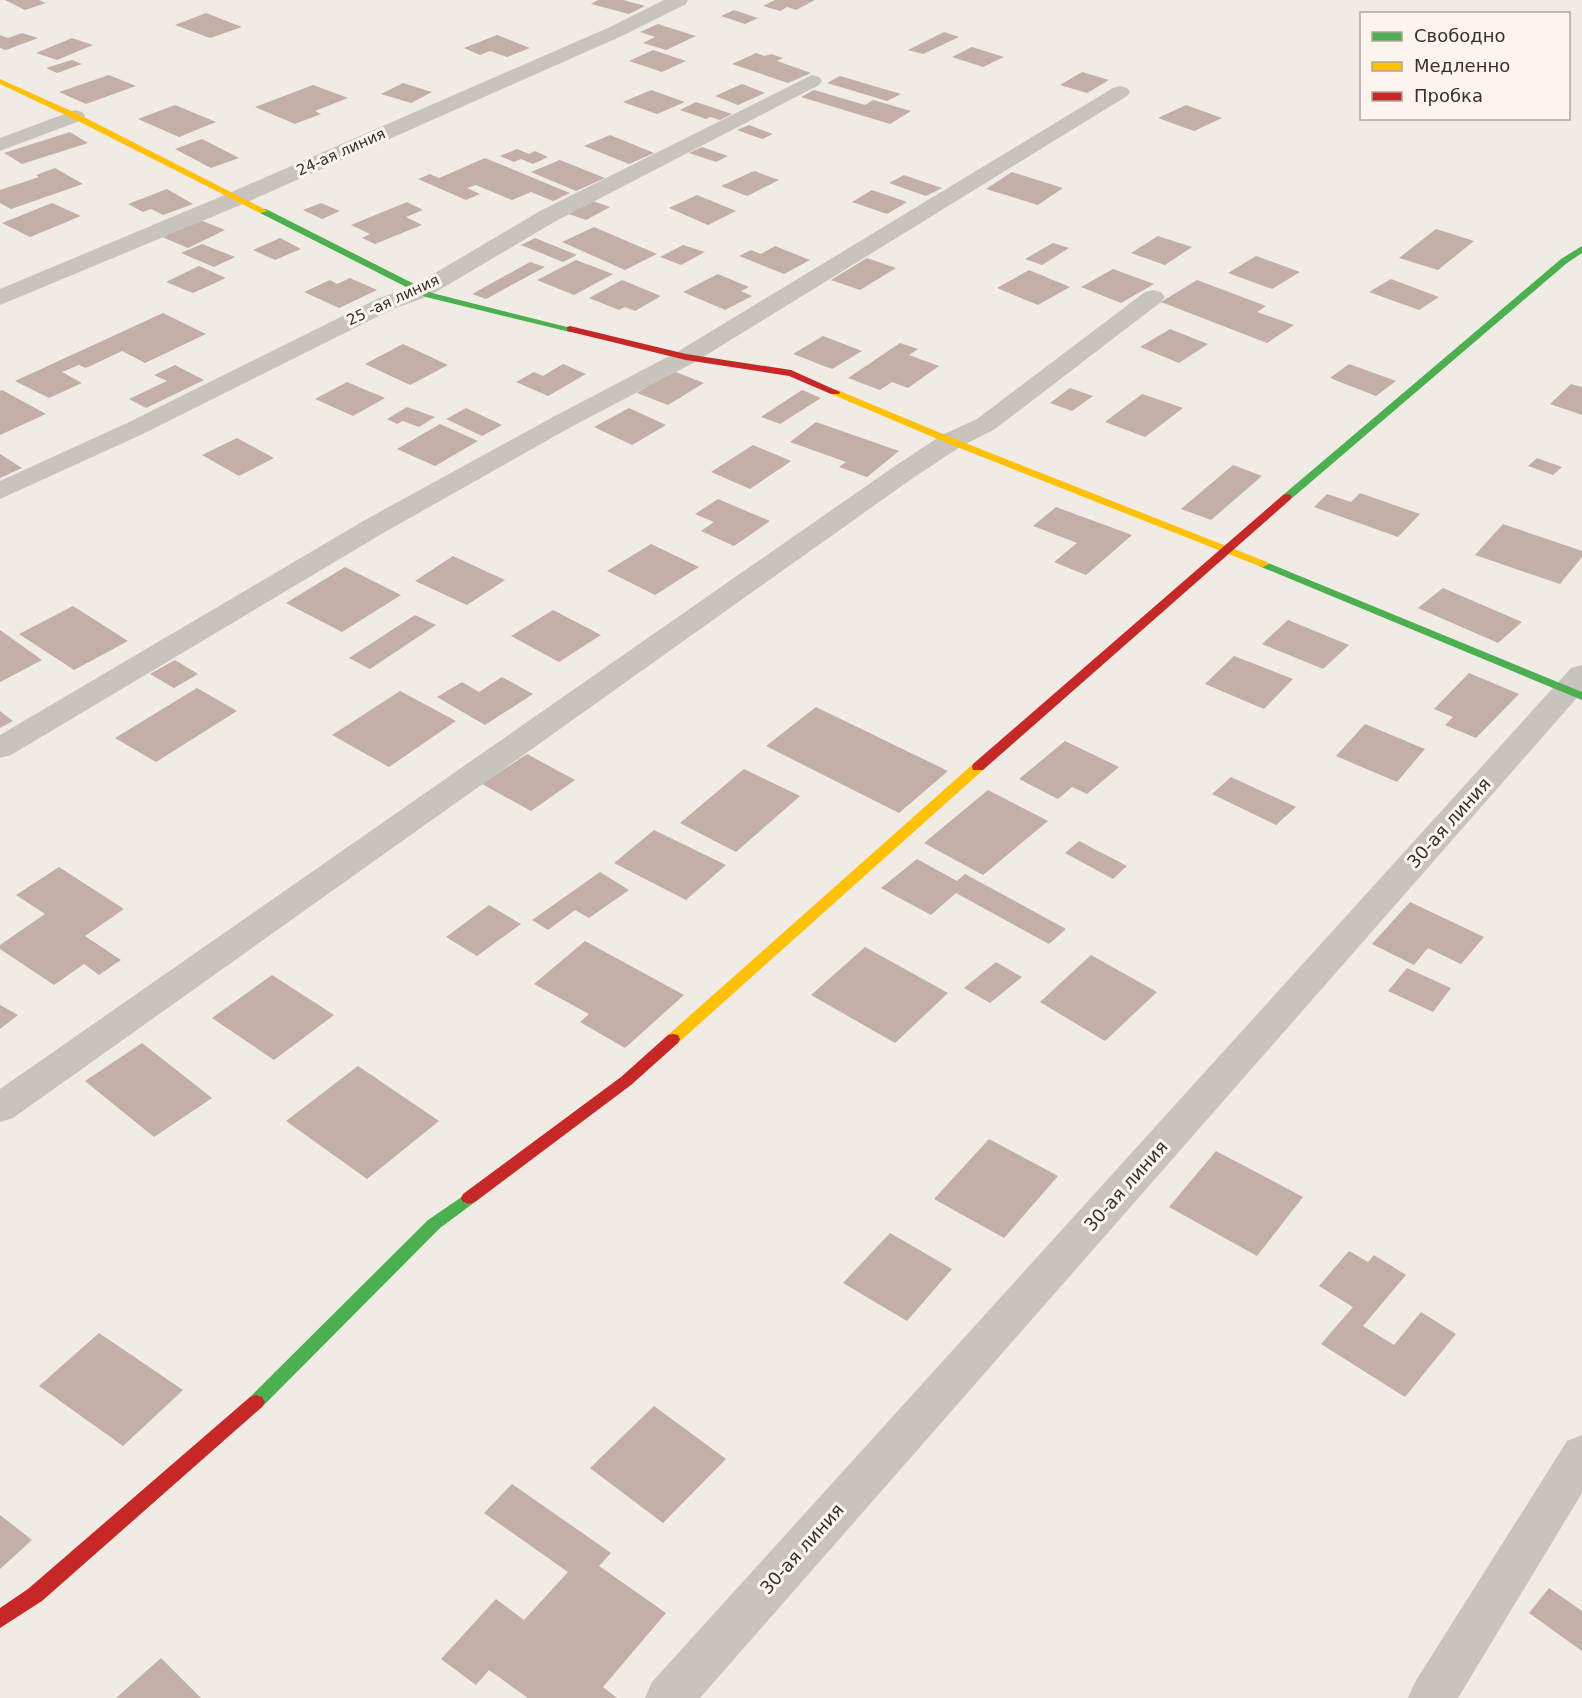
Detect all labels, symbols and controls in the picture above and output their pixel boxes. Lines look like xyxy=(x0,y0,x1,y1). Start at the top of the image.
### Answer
legend xyxy=(1360,12,1570,120)
text: Свободно xyxy=(1414,25,1506,46)
text: Медленно xyxy=(1414,55,1510,76)
text: Пробка xyxy=(1414,85,1483,106)
street label: 24-ая линия xyxy=(294,124,388,180)
street label: 25 -ая линия xyxy=(344,271,442,329)
street label: 30-ая линия xyxy=(1403,773,1495,872)
street label: 30-ая линия xyxy=(1080,1136,1172,1235)
street label: 30-ая линия xyxy=(756,1499,848,1598)

